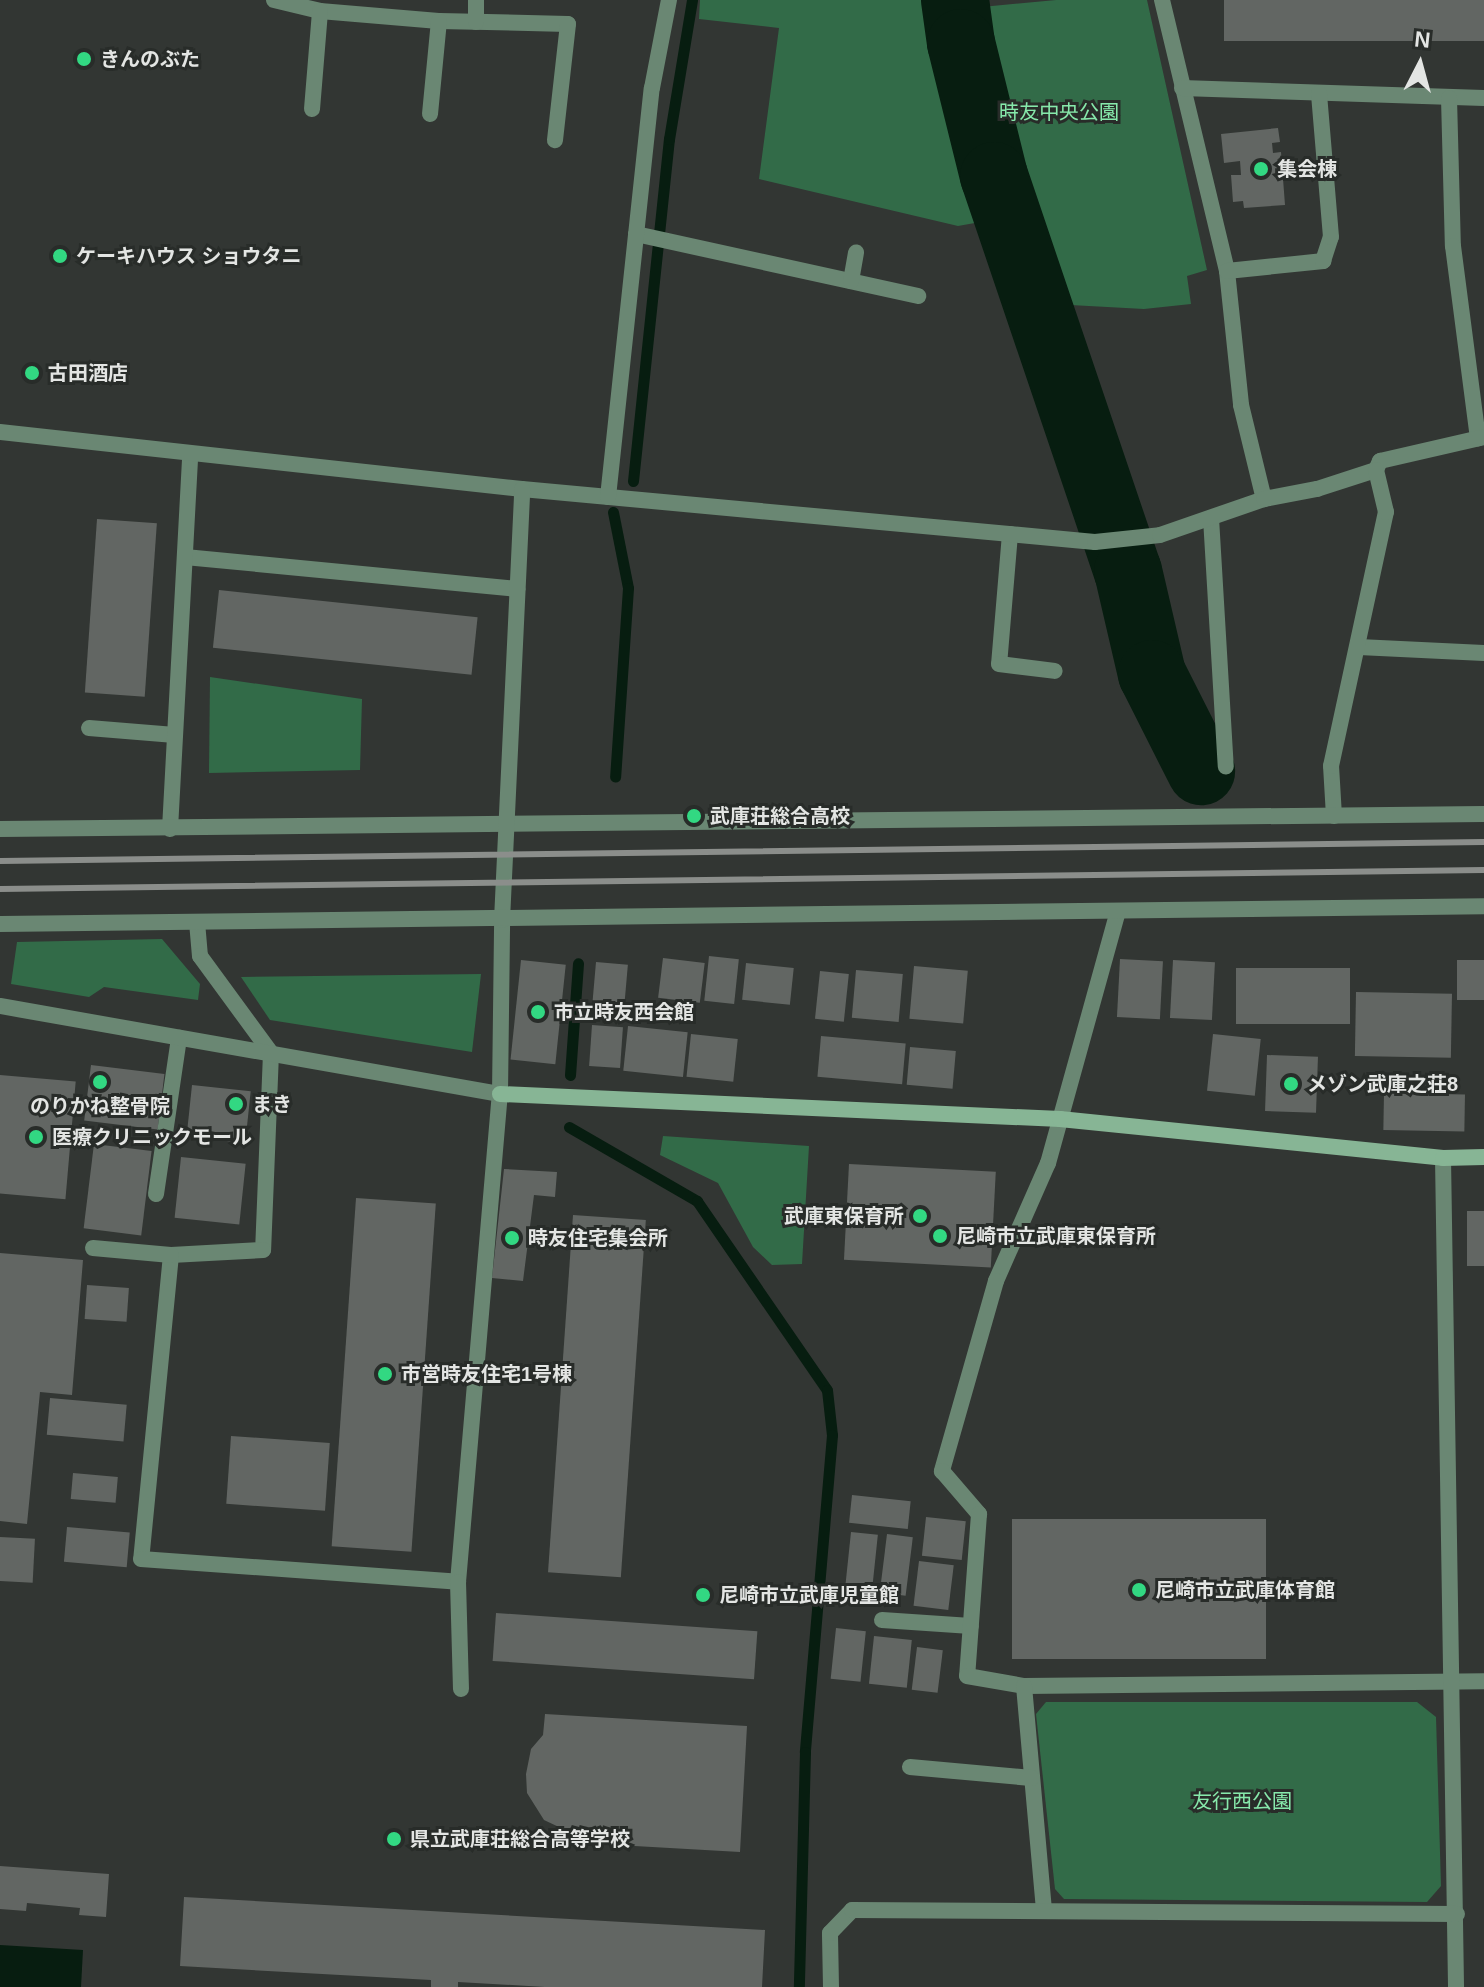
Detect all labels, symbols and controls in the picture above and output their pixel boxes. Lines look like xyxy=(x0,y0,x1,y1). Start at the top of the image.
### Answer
north arrow xyxy=(1380,24,1460,104)
text: N xyxy=(1413,26,1432,53)
place label: きんのぶた xyxy=(100,47,200,71)
marker: きんのぶた xyxy=(75,50,93,68)
park label: 時友中央公園 xyxy=(999,100,1119,124)
place label: 集会棟 xyxy=(1277,157,1337,181)
marker: 集会棟 xyxy=(1252,160,1270,178)
place label: ケーキハウス ショウタニ xyxy=(76,244,302,268)
marker: ケーキハウス ショウタニ xyxy=(51,247,69,265)
place label: 古田酒店 xyxy=(48,361,128,385)
marker: 古田酒店 xyxy=(23,364,41,382)
place label: 武庫荘総合高校 xyxy=(710,804,850,828)
marker: 武庫荘総合高校 xyxy=(685,807,703,825)
place label: 市立時友西会館 xyxy=(554,1000,694,1024)
marker: 市立時友西会館 xyxy=(529,1003,547,1021)
place label: メゾン武庫之荘8 xyxy=(1307,1072,1458,1096)
marker: のりかね整骨院 xyxy=(91,1073,109,1091)
marker: メゾン武庫之荘8 xyxy=(1282,1075,1300,1093)
place label: まき xyxy=(252,1092,292,1116)
place label: のりかね整骨院 xyxy=(30,1094,170,1118)
marker: まき xyxy=(227,1095,245,1113)
place label: 医療クリニックモール xyxy=(52,1125,252,1149)
marker: 医療クリニックモール xyxy=(27,1128,45,1146)
place label: 武庫東保育所 xyxy=(784,1204,904,1228)
marker: 武庫東保育所 xyxy=(911,1207,929,1225)
place label: 尼崎市立武庫東保育所 xyxy=(956,1224,1156,1248)
place label: 時友住宅集会所 xyxy=(528,1226,668,1250)
marker: 尼崎市立武庫東保育所 xyxy=(931,1227,949,1245)
marker: 時友住宅集会所 xyxy=(503,1229,521,1247)
place label: 市営時友住宅1号棟 xyxy=(401,1362,572,1386)
marker: 市営時友住宅1号棟 xyxy=(376,1365,394,1383)
place label: 尼崎市立武庫体育館 xyxy=(1155,1578,1335,1602)
marker: 尼崎市立武庫体育館 xyxy=(1130,1581,1148,1599)
place label: 尼崎市立武庫児童館 xyxy=(719,1583,899,1607)
marker: 尼崎市立武庫児童館 xyxy=(694,1586,712,1604)
park label: 友行西公園 xyxy=(1192,1789,1292,1813)
place label: 県立武庫荘総合高等学校 xyxy=(410,1827,630,1851)
marker: 県立武庫荘総合高等学校 xyxy=(385,1830,403,1848)

